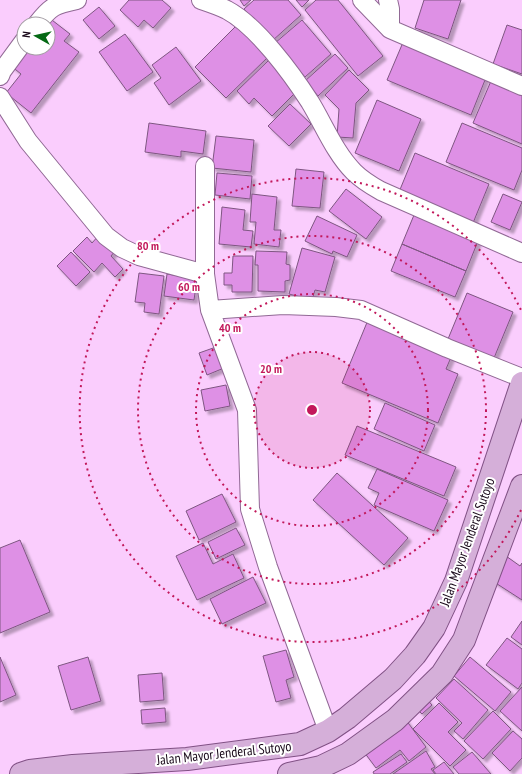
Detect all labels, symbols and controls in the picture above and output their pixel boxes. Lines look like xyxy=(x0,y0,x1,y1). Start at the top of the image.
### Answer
north arrow xyxy=(16,16,56,56)
text: N xyxy=(19,31,33,39)
text: 80 m xyxy=(137,238,159,253)
text: 60 m xyxy=(178,279,200,294)
text: 40 m xyxy=(219,320,241,335)
text: 20 m xyxy=(260,361,282,376)
centre of rings xyxy=(305,403,319,417)
street label: Jalan Mayor Jenderal Sutoyo xyxy=(435,475,499,610)
street label: Jalan Mayor Jenderal Sutoyo xyxy=(155,737,292,769)

